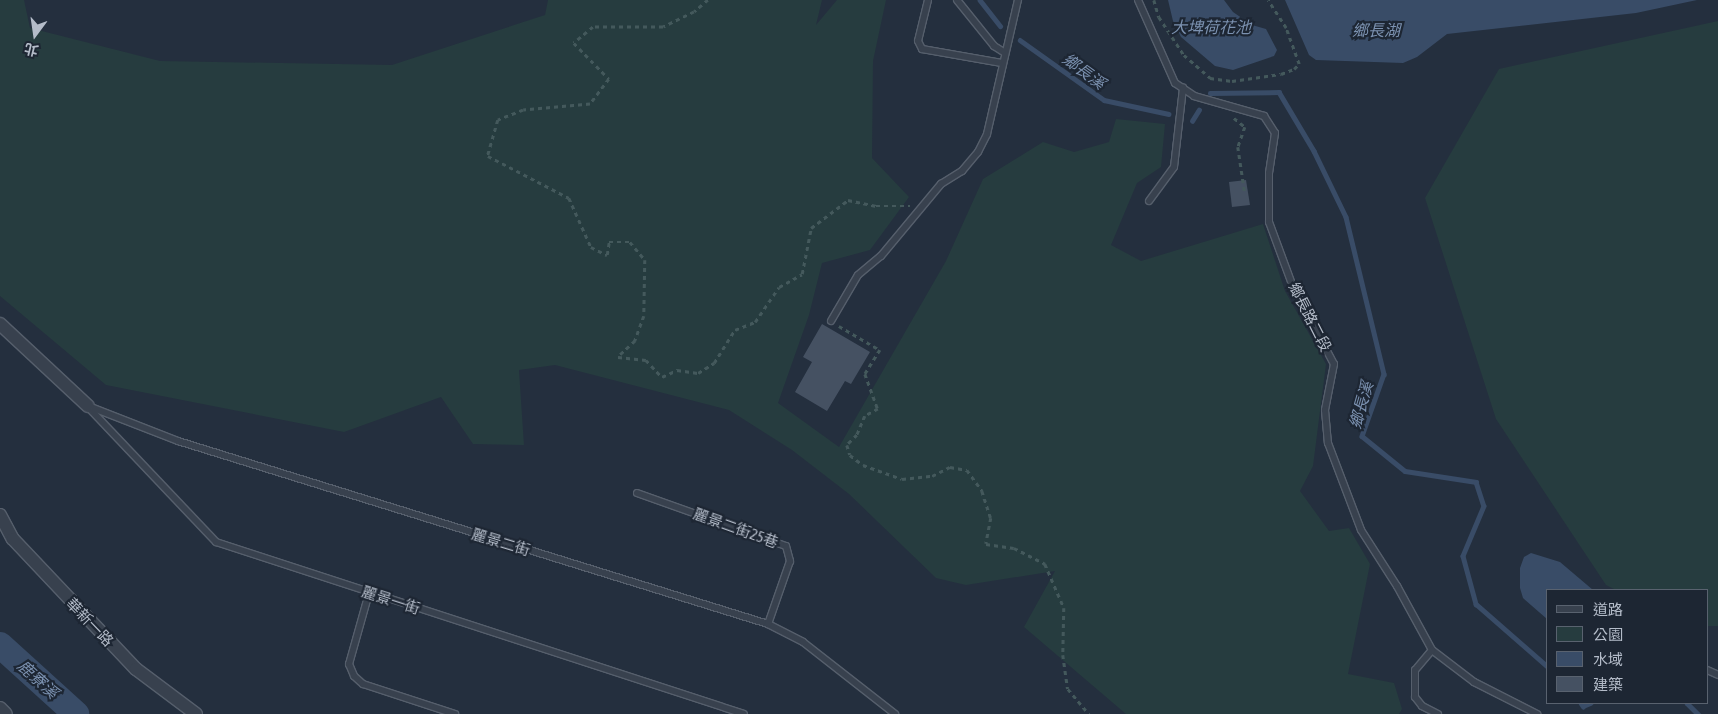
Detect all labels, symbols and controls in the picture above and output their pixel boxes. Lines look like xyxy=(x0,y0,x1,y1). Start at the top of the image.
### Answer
north arrow xyxy=(10,10,60,60)
water label: 大埤荷花池 xyxy=(1171,17,1251,37)
water label: 鄉長湖 xyxy=(1352,20,1400,40)
text: 北 xyxy=(23,40,40,59)
water label: 鄉長溪 xyxy=(1059,49,1109,93)
street label: 鄉長路二段 xyxy=(1285,280,1335,354)
water label: 鄉長溪 xyxy=(1345,379,1377,431)
street label: 麗景二街25巷 xyxy=(691,504,781,552)
street label: 麗景二街 xyxy=(470,525,532,559)
street label: 麗景一街 xyxy=(360,582,422,618)
legend xyxy=(1546,589,1708,704)
street label: 華新一路 xyxy=(63,594,117,650)
text: 道路 xyxy=(1593,601,1623,618)
text: 公園 xyxy=(1593,626,1623,643)
text: 水域 xyxy=(1593,651,1623,668)
water label: 鹿寮溪 xyxy=(14,656,62,702)
text: 建築 xyxy=(1593,676,1623,693)

